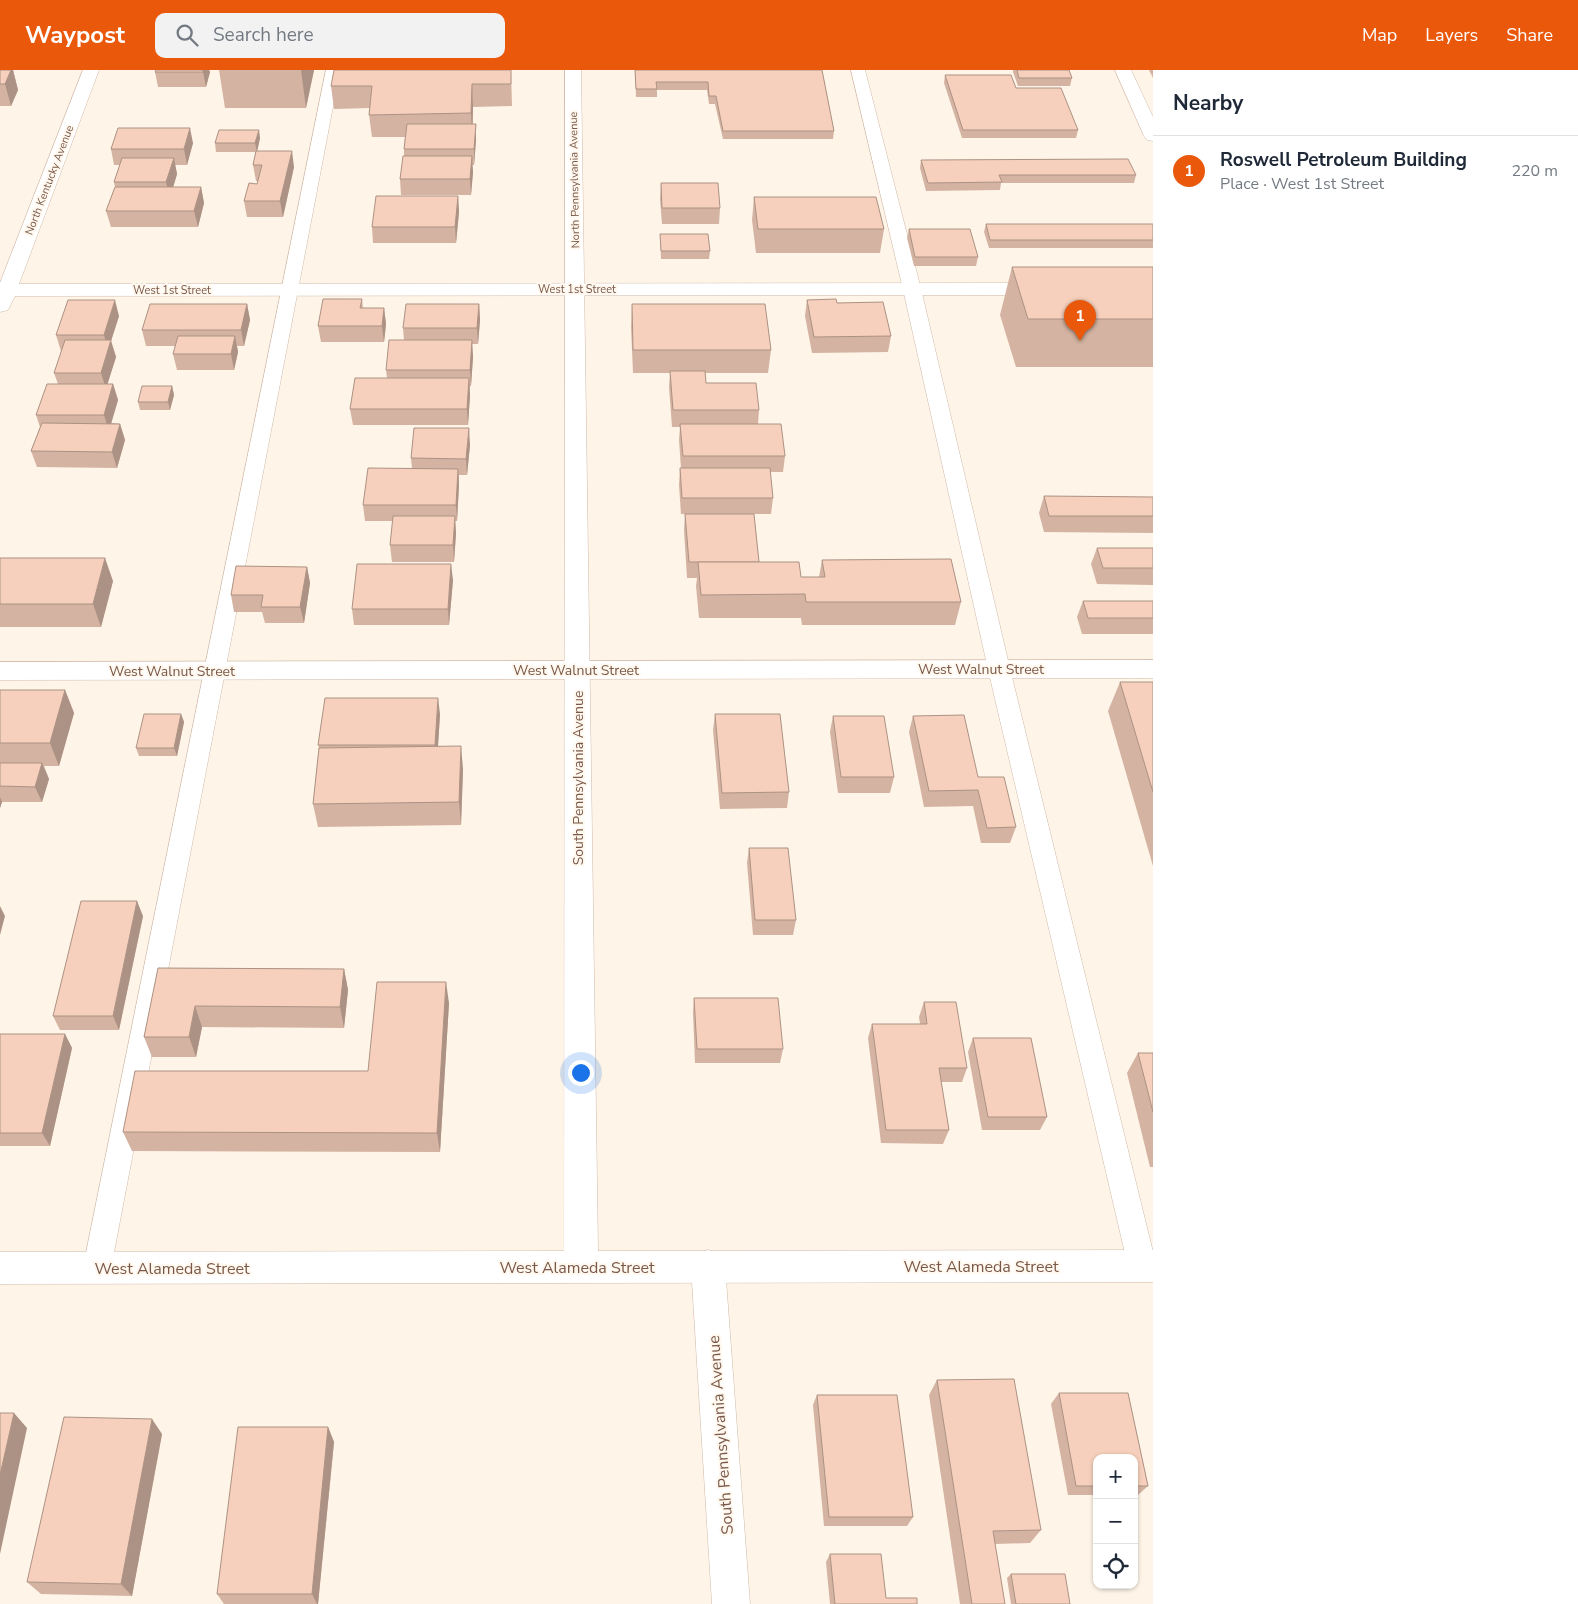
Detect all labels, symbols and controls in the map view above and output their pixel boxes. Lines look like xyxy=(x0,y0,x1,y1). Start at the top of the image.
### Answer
search box xyxy=(155,13,505,58)
text: Waypost xyxy=(25,19,125,51)
icon: search xyxy=(173,21,201,49)
text: Search here xyxy=(213,22,314,48)
text: Map xyxy=(1362,23,1397,47)
text: Layers xyxy=(1425,23,1478,47)
text: Share xyxy=(1506,23,1553,47)
text: Nearby xyxy=(1173,89,1243,117)
street label: North Pennsylvania Avenue xyxy=(566,111,583,248)
street label: North Kentucky Avenue xyxy=(22,123,77,237)
text: Roswell Petroleum Building xyxy=(1220,147,1467,173)
text: 1 xyxy=(1184,160,1194,182)
text: 220 m xyxy=(1511,160,1558,182)
text: Place · West 1st Street xyxy=(1220,173,1384,195)
street label: West 1st Street xyxy=(538,282,616,297)
street label: West 1st Street xyxy=(133,283,211,298)
pin: 1 xyxy=(1064,300,1096,341)
street label: West Walnut Street xyxy=(918,660,1044,679)
street label: West Walnut Street xyxy=(513,661,639,680)
street label: West Walnut Street xyxy=(109,662,235,681)
street label: South Pennsylvania Avenue xyxy=(569,691,588,865)
your location xyxy=(568,1060,594,1086)
street label: West Alameda Street xyxy=(903,1256,1059,1278)
street label: West Alameda Street xyxy=(499,1257,655,1279)
street label: West Alameda Street xyxy=(94,1258,250,1280)
street label: South Pennsylvania Avenue xyxy=(703,1335,739,1535)
map controls xyxy=(1093,1454,1138,1589)
button: + xyxy=(1093,1454,1138,1499)
button: − xyxy=(1093,1499,1138,1544)
button: locate xyxy=(1093,1544,1138,1589)

